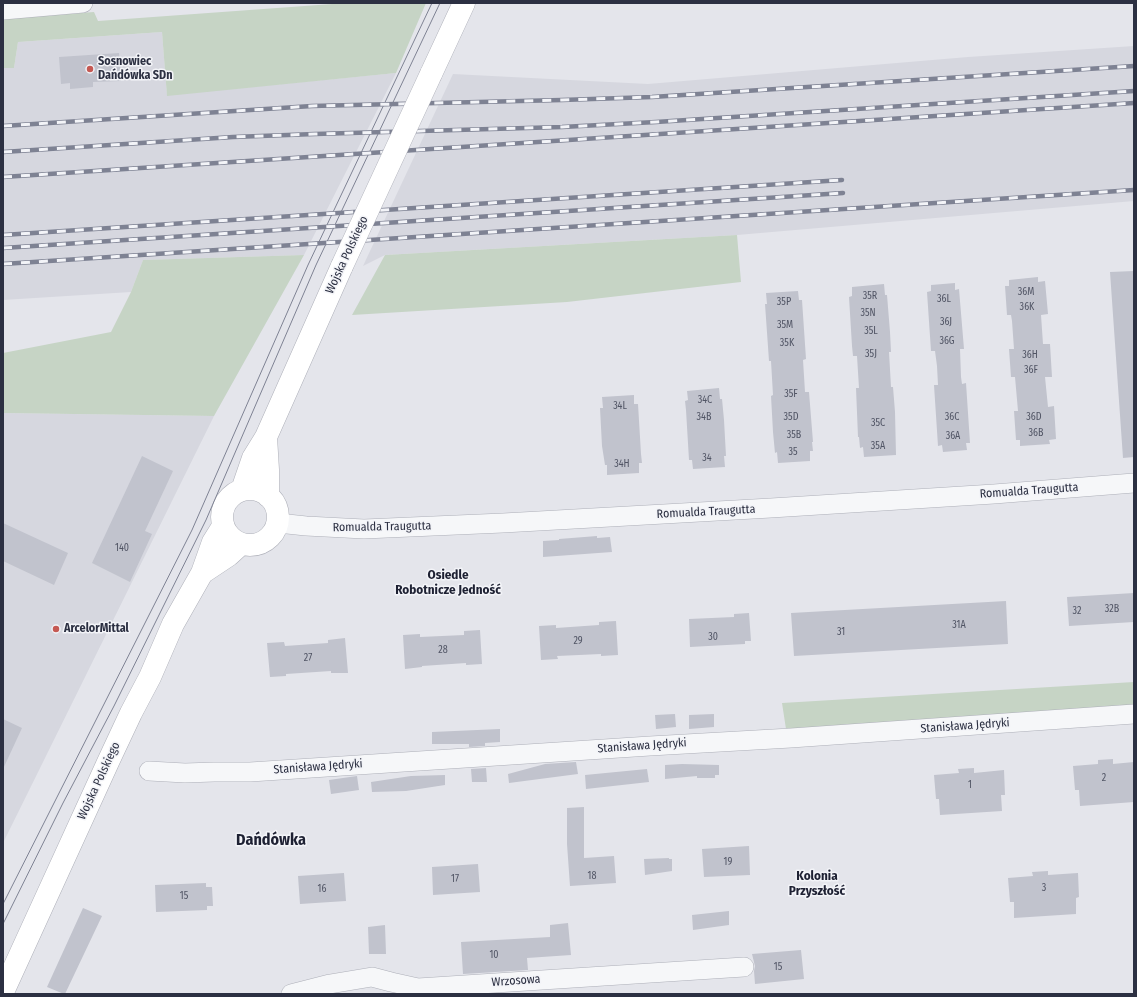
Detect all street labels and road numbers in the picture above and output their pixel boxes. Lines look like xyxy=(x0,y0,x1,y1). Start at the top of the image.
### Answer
street label: Wojska Polskiego xyxy=(323,214,371,296)
street label: Romualda Traugutta xyxy=(979,480,1079,502)
street label: Romualda Traugutta xyxy=(656,502,756,522)
street label: Romualda Traugutta xyxy=(332,519,432,535)
street label: Stanisława Jędryki xyxy=(920,716,1010,736)
street label: Stanisława Jędryki xyxy=(597,736,687,756)
street label: Wojska Polskiego xyxy=(75,740,123,822)
street label: Stanisława Jędryki xyxy=(273,757,363,777)
street label: Wrzosowa xyxy=(491,972,541,990)

